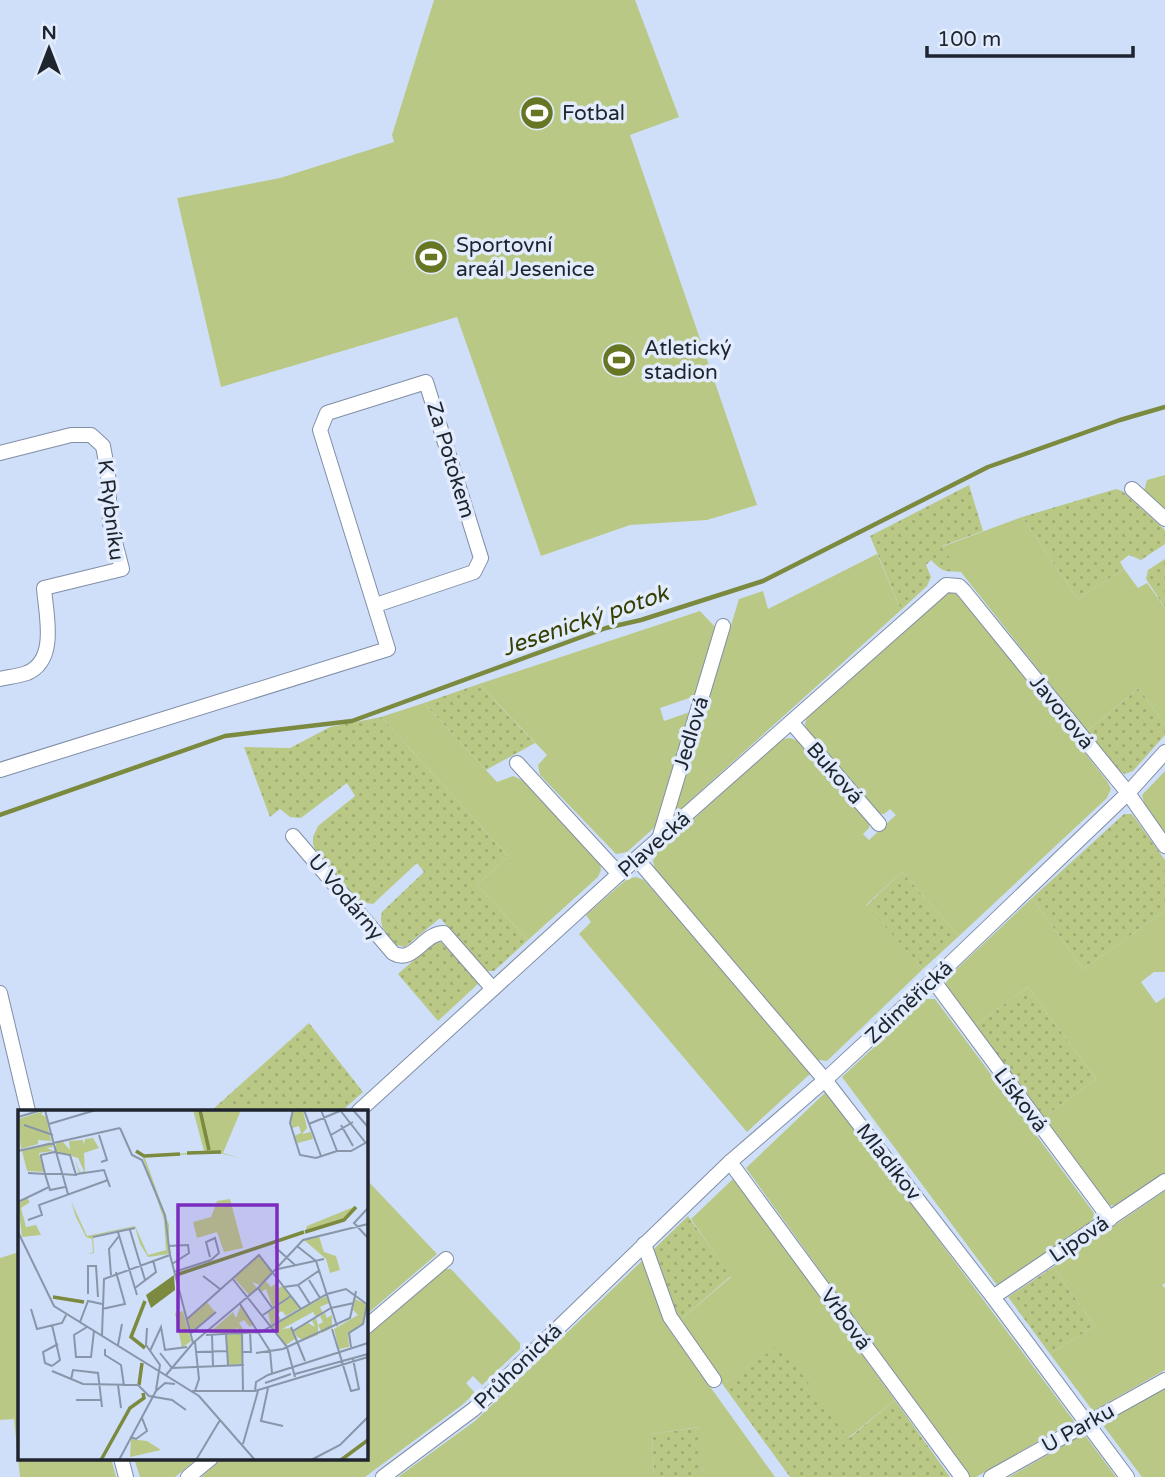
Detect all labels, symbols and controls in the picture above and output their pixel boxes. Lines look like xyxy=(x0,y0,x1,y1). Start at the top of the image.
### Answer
north arrow xyxy=(14,14,84,84)
scale bar xyxy=(927,14,1134,58)
text: N xyxy=(41,22,57,44)
text: 100 m xyxy=(937,27,1001,52)
sports icon: Fotbal xyxy=(518,94,556,132)
place label: Fotbal xyxy=(562,101,625,126)
place label: Sportovní areál Jesenice xyxy=(456,233,595,282)
sports icon: Sportovní areál Jesenice xyxy=(412,238,450,276)
place label: Atletický stadion xyxy=(644,336,732,385)
sports icon: Atletický stadion xyxy=(600,341,638,379)
street label: Za Potokem xyxy=(421,399,480,521)
street label: K Rybníku xyxy=(92,458,129,562)
water label: Jesenický potok xyxy=(498,579,674,663)
street label: Javorová xyxy=(1024,670,1099,754)
street label: Jedlová xyxy=(668,693,714,773)
street label: Buková xyxy=(801,737,868,809)
street label: Plavecká xyxy=(613,806,696,883)
street label: U Vodárny xyxy=(302,849,389,945)
street label: Zdiměřická xyxy=(860,956,958,1049)
street label: Lísková xyxy=(988,1063,1053,1137)
inset map xyxy=(18,1110,368,1460)
street label: Mladíkov xyxy=(851,1119,926,1206)
street label: Lipová xyxy=(1045,1211,1114,1268)
street label: Vrbová xyxy=(815,1283,876,1355)
street label: Průhonická xyxy=(469,1318,568,1414)
street label: U Parku xyxy=(1038,1398,1119,1459)

